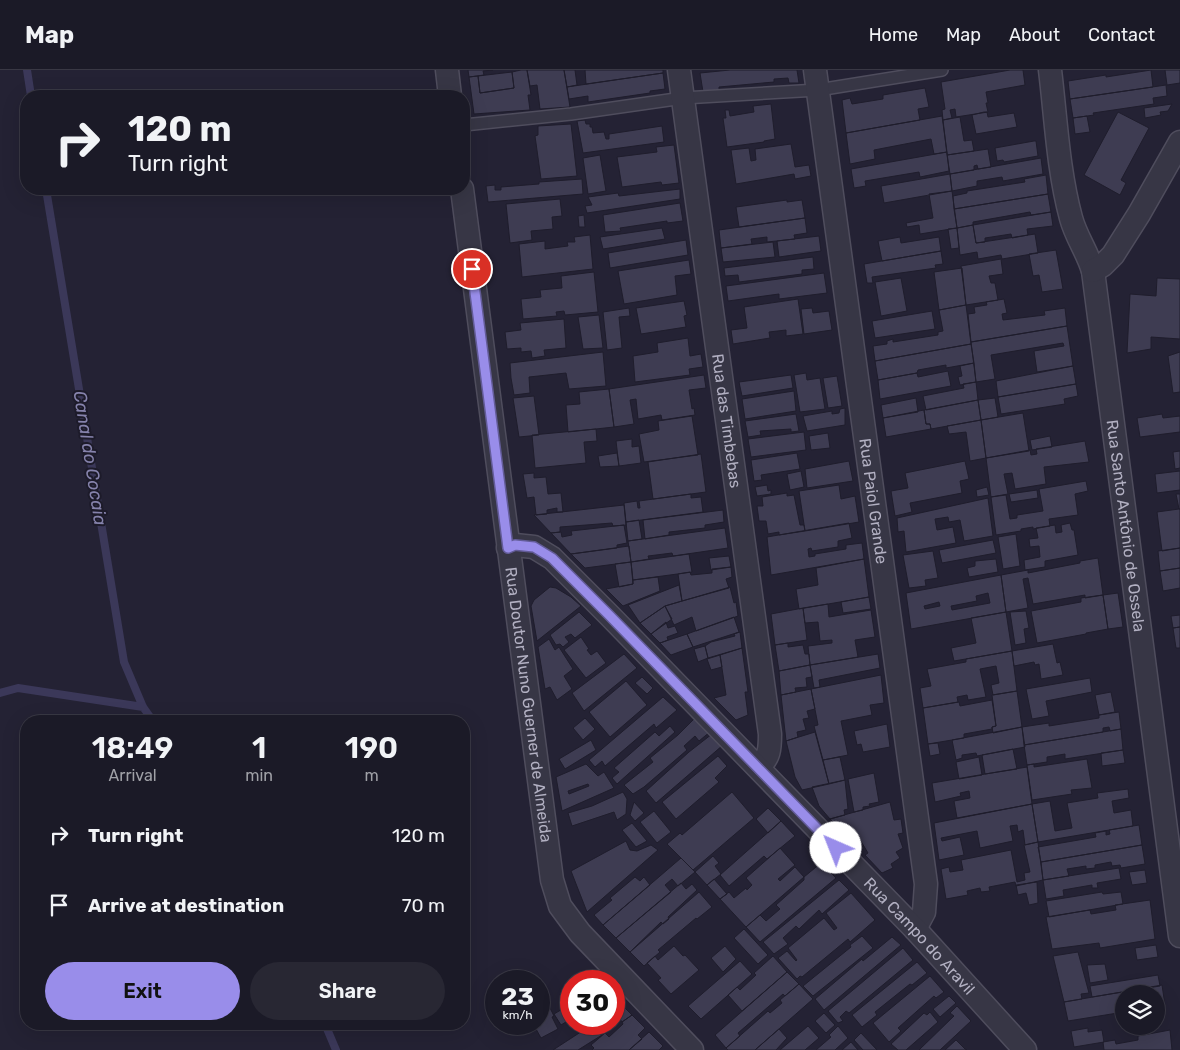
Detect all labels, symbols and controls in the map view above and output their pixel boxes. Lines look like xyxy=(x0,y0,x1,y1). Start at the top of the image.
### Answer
text: Map xyxy=(25,21,74,49)
text: Home xyxy=(869,24,918,46)
text: Map xyxy=(946,24,981,46)
text: About xyxy=(1009,24,1060,46)
text: Contact xyxy=(1088,24,1155,46)
text: 120 m xyxy=(128,108,231,150)
icon: right xyxy=(45,110,110,175)
text: Turn right xyxy=(128,150,228,177)
pin xyxy=(451,248,493,290)
icon: arrive xyxy=(458,255,486,283)
street label: Rua das Timbebas xyxy=(708,352,746,489)
water label: Canal do Cocaia xyxy=(68,389,112,527)
street label: Rua Santo Antônio de Ossela xyxy=(1103,418,1150,633)
street label: Rua Paiol Grande xyxy=(856,437,892,565)
street label: Rua Doutor Nuno Guerner de Almeida xyxy=(502,566,556,843)
text: 18:49 xyxy=(92,730,173,766)
text: 1 xyxy=(252,730,266,766)
text: 190 xyxy=(345,730,398,766)
text: Arrival xyxy=(109,766,157,785)
text: min xyxy=(245,766,273,785)
text: m xyxy=(364,766,379,785)
icon: right xyxy=(45,821,73,849)
position arrow xyxy=(809,821,861,873)
text: Turn right xyxy=(88,824,183,847)
text: 120 m xyxy=(392,824,445,847)
street label: Rua Campo do Aravil xyxy=(860,873,979,998)
icon: arrive xyxy=(45,891,73,919)
text: Arrive at destination xyxy=(88,894,284,917)
text: 70 m xyxy=(402,894,445,917)
button: Exit xyxy=(45,962,240,1020)
button: Share xyxy=(250,962,445,1020)
speed limit sign: 30 xyxy=(560,970,625,1035)
text: 23 xyxy=(501,982,534,1011)
map controls xyxy=(1115,985,1165,1035)
button: layers xyxy=(1115,985,1165,1035)
text: km/h xyxy=(503,1008,532,1022)

